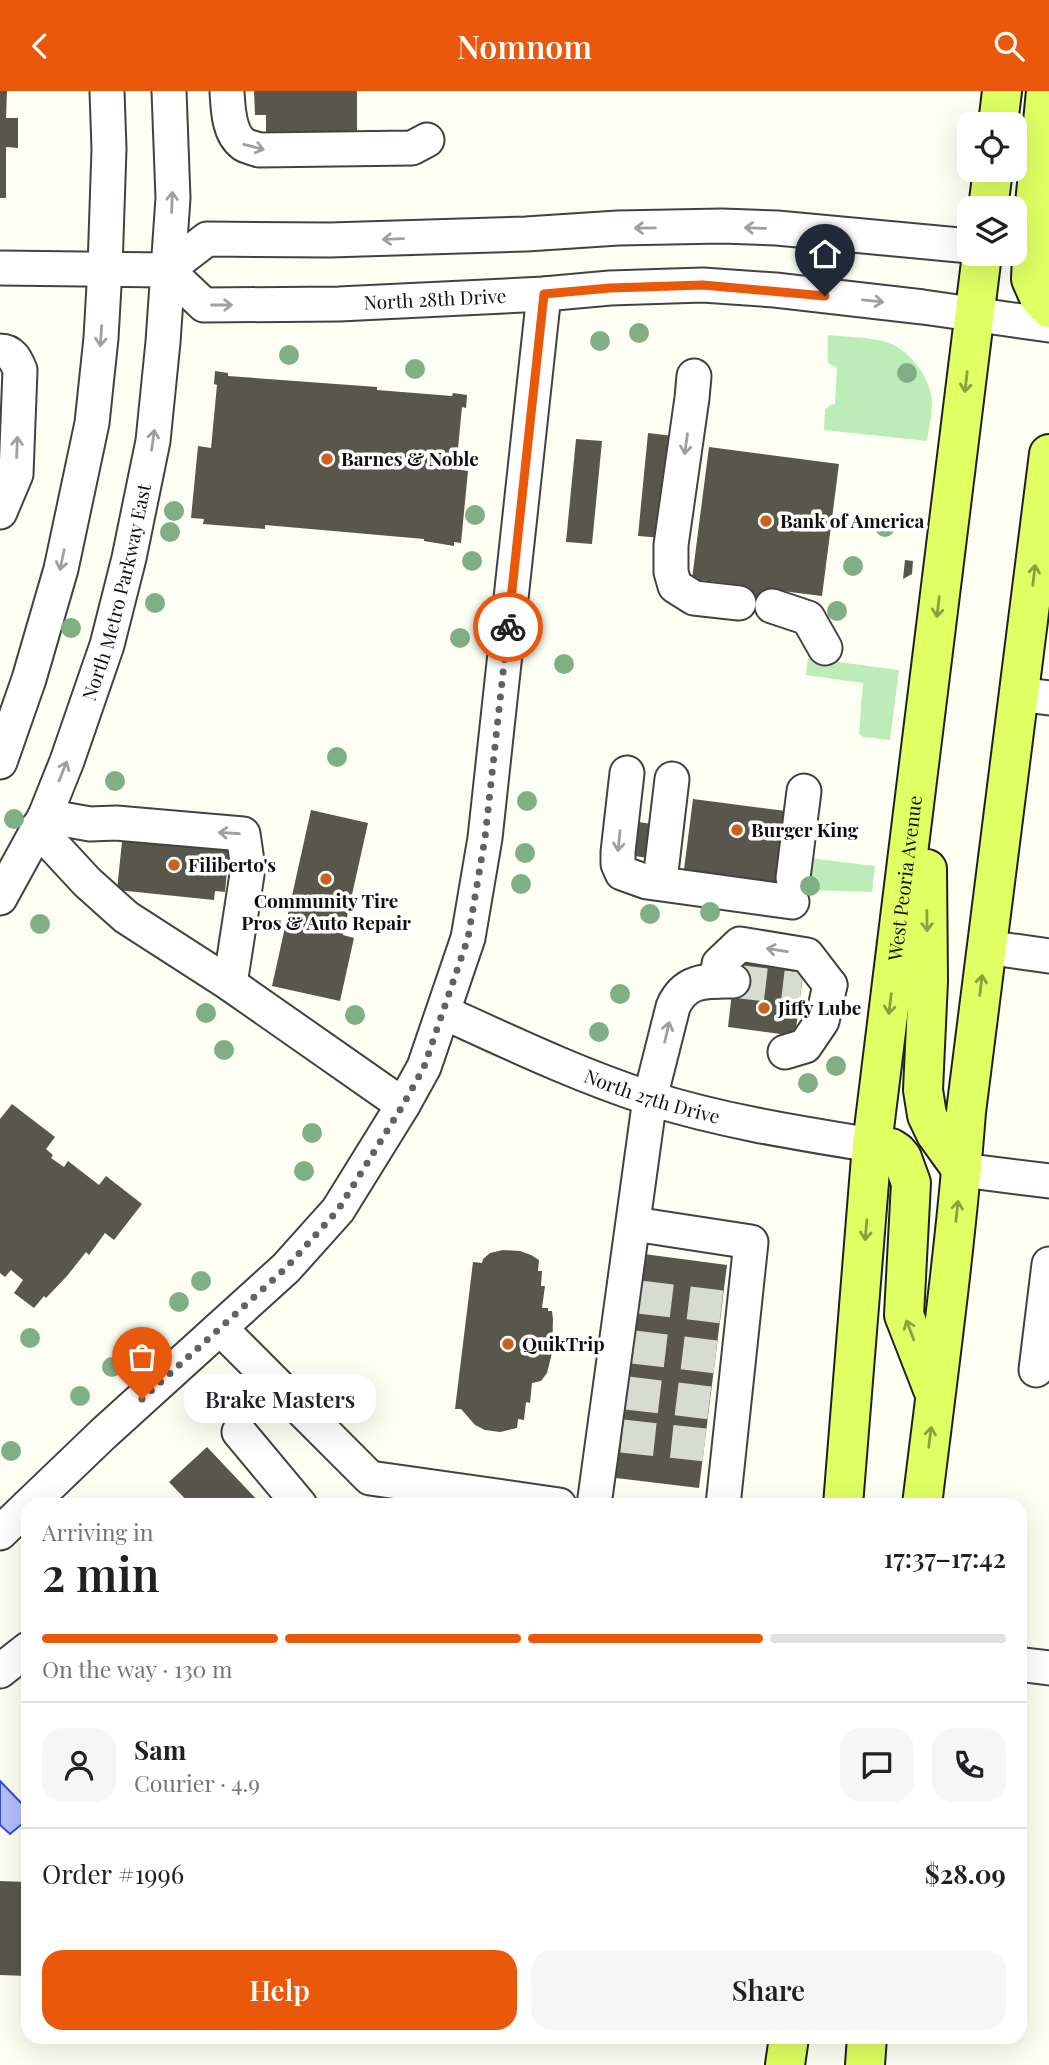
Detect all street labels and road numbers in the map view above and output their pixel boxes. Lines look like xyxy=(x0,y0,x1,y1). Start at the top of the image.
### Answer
street label: North 28th Drive xyxy=(363,282,507,315)
street label: North Metro Parkway East xyxy=(75,481,156,704)
street label: West Peoria Avenue xyxy=(881,794,927,963)
street label: North 27th Drive xyxy=(581,1062,723,1129)

